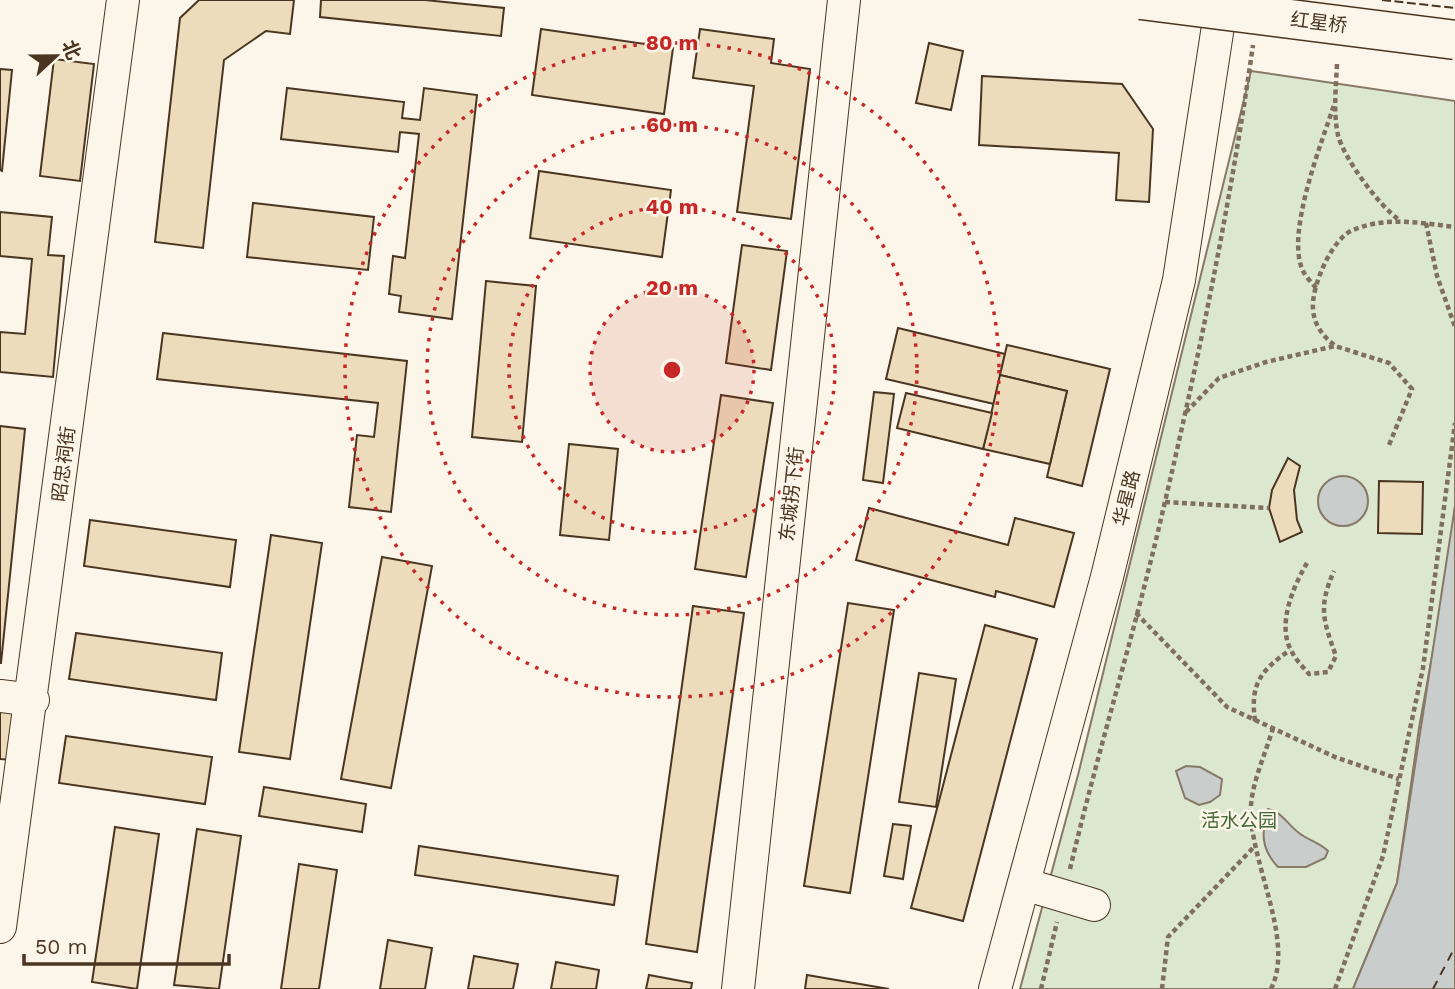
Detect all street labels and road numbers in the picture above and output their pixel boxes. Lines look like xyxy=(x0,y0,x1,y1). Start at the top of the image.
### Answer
street label: 红星桥 xyxy=(1289,8,1349,37)
street label: 昭忠祠街 xyxy=(47,425,80,503)
street label: 东城拐下街 xyxy=(775,446,808,543)
street label: 华星路 xyxy=(1108,468,1145,529)

